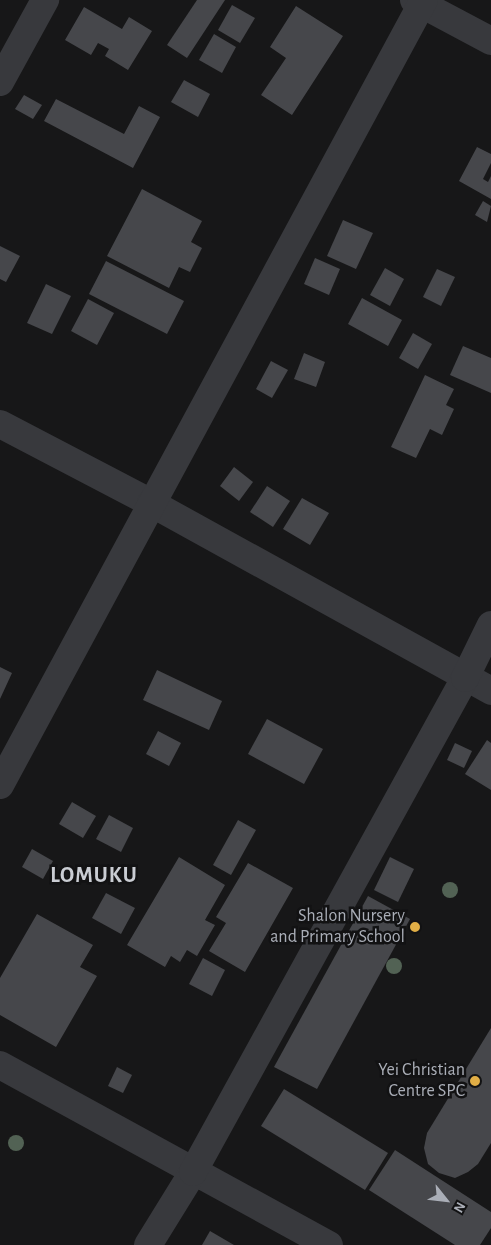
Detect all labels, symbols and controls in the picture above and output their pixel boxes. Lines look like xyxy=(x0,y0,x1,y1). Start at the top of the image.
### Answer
district label: LOMUKU xyxy=(50,863,138,889)
place label: Shalon Nursery and Primary School xyxy=(270,906,405,949)
marker: Shalon Nursery and Primary School xyxy=(409,921,421,933)
place label: Yei Christian Centre SPC xyxy=(378,1060,465,1102)
marker: Yei Christian Centre SPC xyxy=(469,1075,481,1087)
north arrow xyxy=(421,1175,471,1225)
text: N xyxy=(451,1200,468,1215)

